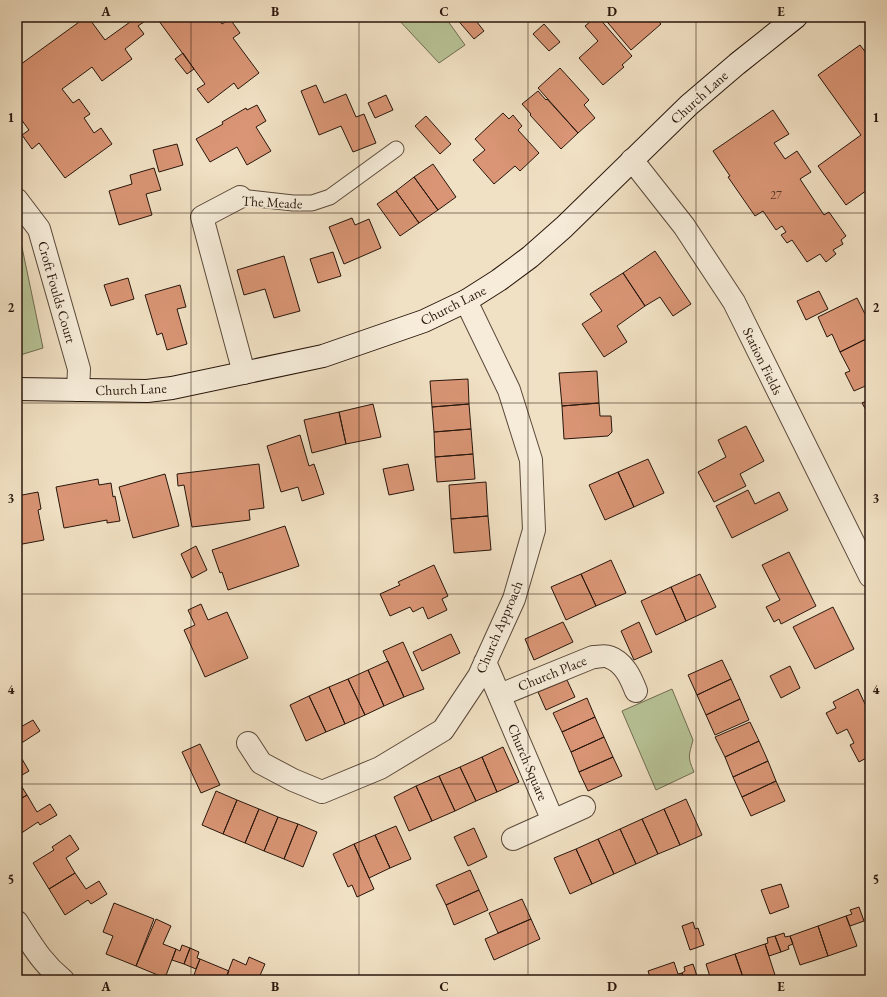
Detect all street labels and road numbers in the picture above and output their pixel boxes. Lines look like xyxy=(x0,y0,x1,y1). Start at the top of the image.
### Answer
street label: Church Lane xyxy=(666,66,732,128)
street label: The Meade xyxy=(241,191,303,213)
street label: Croft Foulds Court xyxy=(34,239,80,346)
street label: Church Lane xyxy=(417,281,489,329)
street label: Station Fields xyxy=(739,324,787,398)
street label: Church Lane xyxy=(95,379,168,399)
street label: Church Approach xyxy=(471,578,527,676)
street label: Church Place xyxy=(515,651,589,695)
street label: Church Square xyxy=(504,721,552,804)

